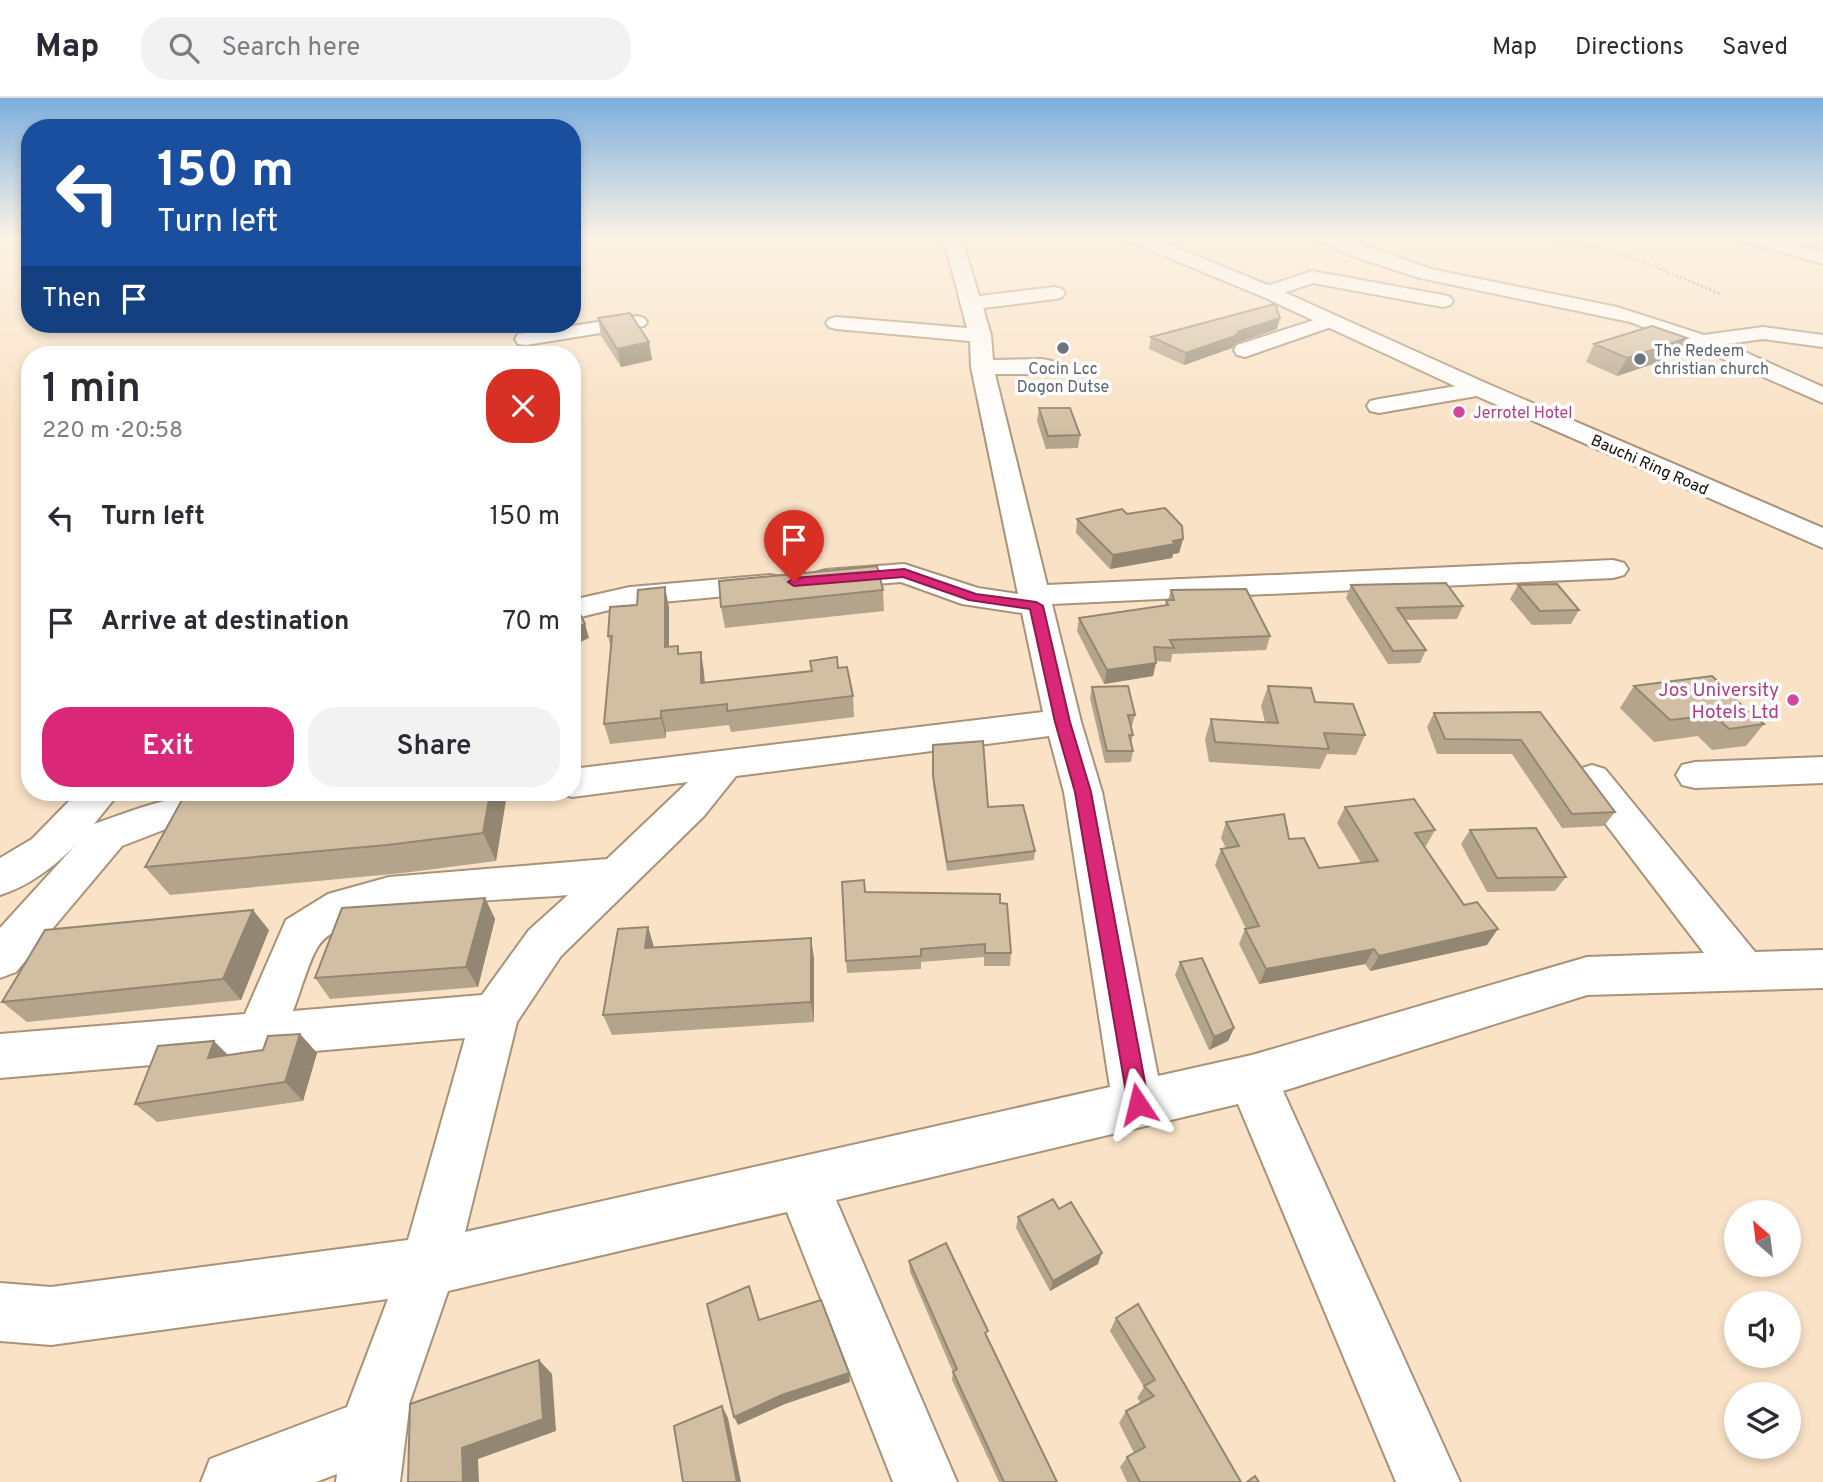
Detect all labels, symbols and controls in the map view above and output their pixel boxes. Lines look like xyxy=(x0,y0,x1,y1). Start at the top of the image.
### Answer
search box xyxy=(141,17,631,80)
text: Map xyxy=(35,27,99,69)
icon: search xyxy=(165,29,203,67)
text: Search here xyxy=(221,32,360,65)
text: Map xyxy=(1492,33,1537,63)
text: Directions xyxy=(1575,33,1684,63)
text: Saved xyxy=(1722,33,1788,63)
text: 150 m xyxy=(157,142,294,204)
icon: left xyxy=(42,147,133,238)
text: Turn left xyxy=(157,203,278,243)
icon: arrive xyxy=(115,280,153,318)
text: Then xyxy=(42,283,101,316)
marker: Cocin Lcc Dogon Dutse xyxy=(1055,340,1071,356)
place label: The Redeem christian church xyxy=(1654,342,1769,380)
marker: The Redeem christian church xyxy=(1632,351,1648,367)
place label: Cocin Lcc Dogon Dutse xyxy=(1017,360,1109,398)
text: 1 min xyxy=(42,364,141,417)
button: close xyxy=(486,369,560,443)
marker: Jerrotel Hotel xyxy=(1451,404,1467,420)
place label: Jerrotel Hotel xyxy=(1473,404,1572,424)
text: 220 m · 20:58 xyxy=(42,417,183,446)
street label: Bauchi Ring Road xyxy=(1587,431,1711,501)
icon: left xyxy=(42,499,80,537)
text: Turn left xyxy=(101,501,205,534)
text: 150 m xyxy=(489,501,560,534)
pin xyxy=(764,510,824,582)
icon: arrive xyxy=(775,521,813,559)
icon: arrive xyxy=(42,604,80,642)
text: Arrive at destination xyxy=(101,606,349,639)
text: 70 m xyxy=(502,606,560,639)
place label: Jos University Hotels Ltd xyxy=(1658,679,1779,725)
marker: Jos University Hotels Ltd xyxy=(1785,692,1801,708)
button: Exit xyxy=(42,707,294,787)
button: Share xyxy=(308,707,560,787)
position arrow xyxy=(1101,1067,1175,1141)
north arrow xyxy=(1724,1200,1801,1278)
map controls xyxy=(1724,1200,1801,1459)
button: sound xyxy=(1724,1291,1801,1368)
button: layers xyxy=(1724,1382,1801,1459)

